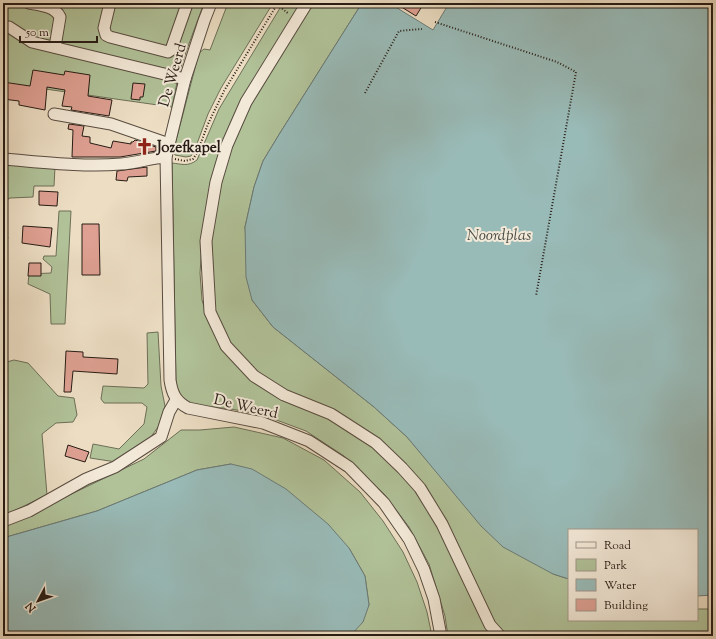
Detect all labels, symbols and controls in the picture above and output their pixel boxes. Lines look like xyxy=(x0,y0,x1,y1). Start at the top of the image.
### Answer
scale bar xyxy=(20,18,97,44)
text: 50 m xyxy=(25,24,49,42)
street label: De Weerd xyxy=(154,41,193,110)
church icon: Jozefkapel xyxy=(134,137,154,157)
place label: Jozefkapel xyxy=(156,138,222,159)
water label: Noordplas xyxy=(467,225,531,248)
street label: De Weerd xyxy=(211,390,280,425)
legend xyxy=(568,529,698,621)
text: Road xyxy=(604,537,631,555)
text: Park xyxy=(604,557,627,575)
text: Water xyxy=(604,577,637,595)
north arrow xyxy=(18,581,58,621)
text: Building xyxy=(604,597,648,615)
text: N xyxy=(22,598,41,616)

